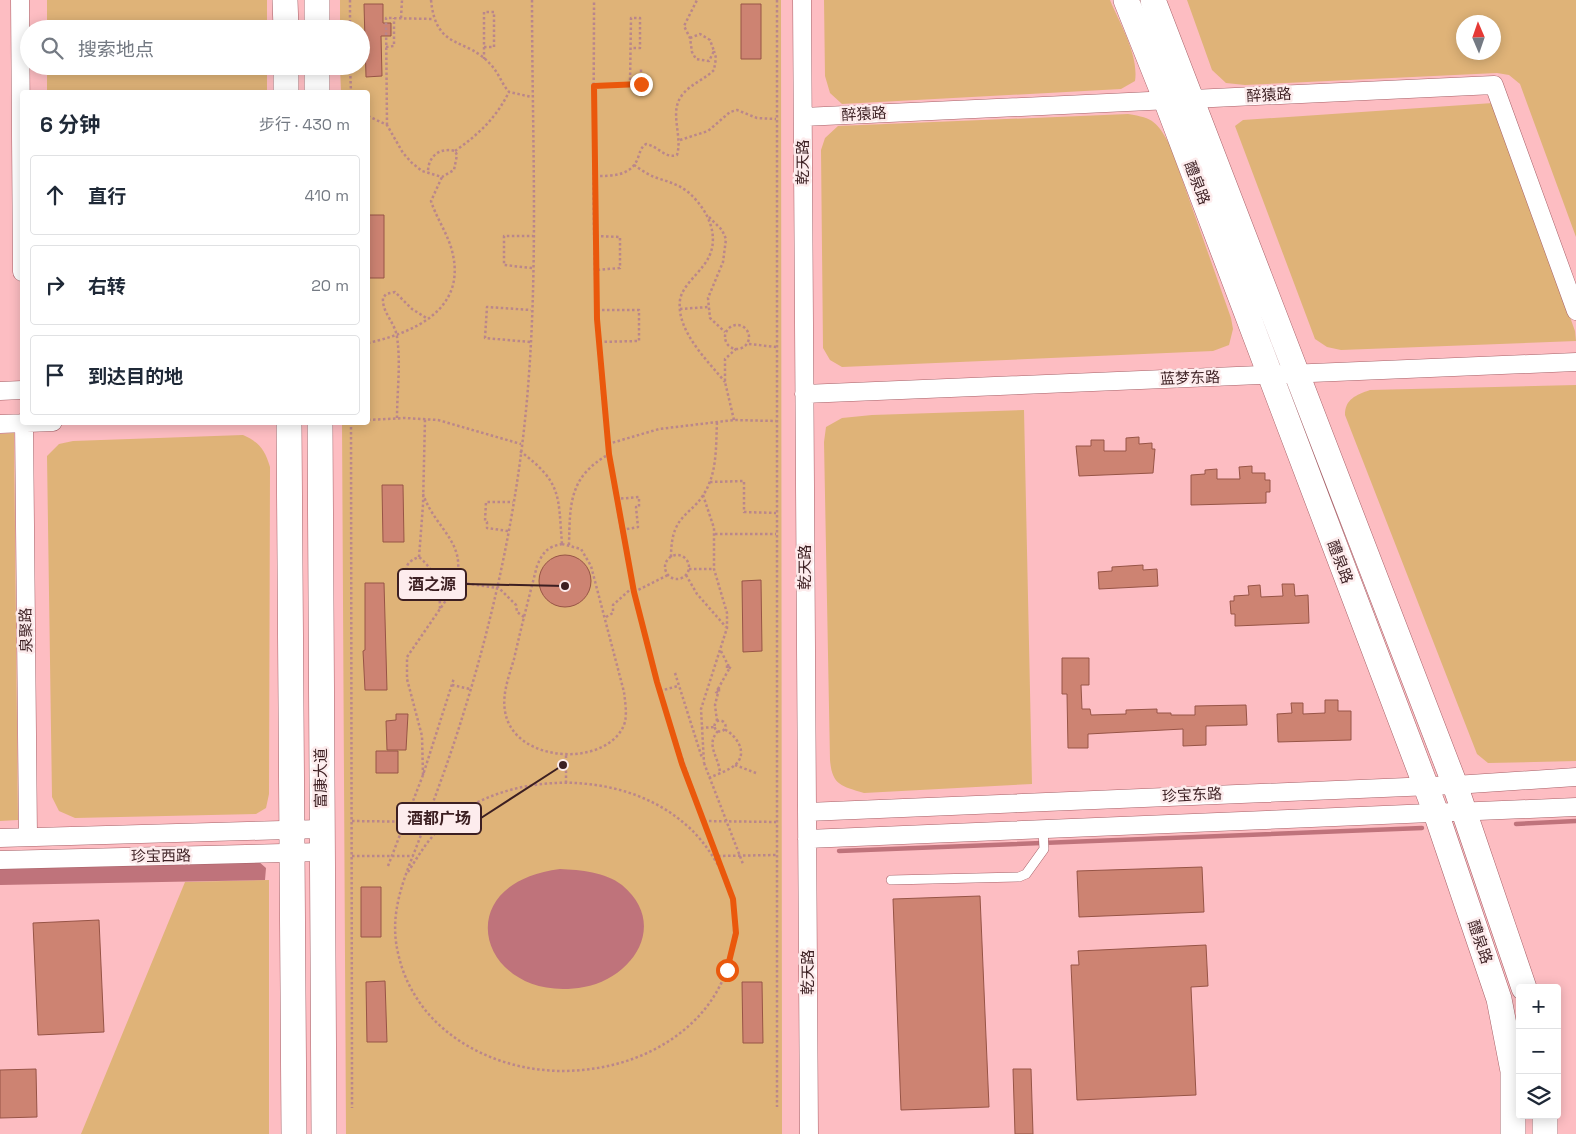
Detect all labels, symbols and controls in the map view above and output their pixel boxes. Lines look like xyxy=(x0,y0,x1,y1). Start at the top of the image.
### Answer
north arrow xyxy=(1456,15,1501,60)
search box xyxy=(20,20,370,75)
icon: search xyxy=(38,34,66,62)
text: 搜索地点 xyxy=(78,37,154,62)
route end xyxy=(630,73,653,96)
street label: 醉猿路 xyxy=(1246,84,1292,105)
street label: 醉猿路 xyxy=(841,103,887,124)
text: 6 分钟 xyxy=(40,111,100,138)
text: 步行 · 430 m xyxy=(259,114,350,135)
street label: 乾天路 xyxy=(793,139,812,185)
street label: 醴泉路 xyxy=(1181,158,1214,207)
icon: ahead xyxy=(41,181,69,209)
text: 直行 xyxy=(88,184,126,209)
text: 410 m xyxy=(305,185,349,206)
icon: right xyxy=(41,271,69,299)
text: 右转 xyxy=(88,274,126,299)
text: 20 m xyxy=(311,275,349,296)
icon: arrive xyxy=(41,361,69,389)
text: 到达目的地 xyxy=(88,364,183,389)
street label: 蓝梦东路 xyxy=(1160,367,1220,388)
street label: 醴泉路 xyxy=(1324,537,1357,586)
street label: 乾天路 xyxy=(795,544,814,590)
callout: 酒之源 xyxy=(398,569,466,600)
text: 酒之源 xyxy=(408,574,456,595)
street label: 泉聚路 xyxy=(16,607,35,653)
street label: 富康大道 xyxy=(311,748,330,808)
street label: 珍宝东路 xyxy=(1162,783,1222,806)
callout: 酒都广场 xyxy=(397,803,481,834)
text: 酒都广场 xyxy=(407,808,471,829)
street label: 珍宝西路 xyxy=(131,845,191,866)
street label: 醴泉路 xyxy=(1464,917,1497,966)
street label: 乾天路 xyxy=(798,949,817,995)
route start xyxy=(716,959,739,982)
map controls xyxy=(1516,984,1561,1119)
button: + xyxy=(1516,984,1561,1029)
button: − xyxy=(1516,1029,1561,1074)
button: layers xyxy=(1516,1074,1561,1119)

